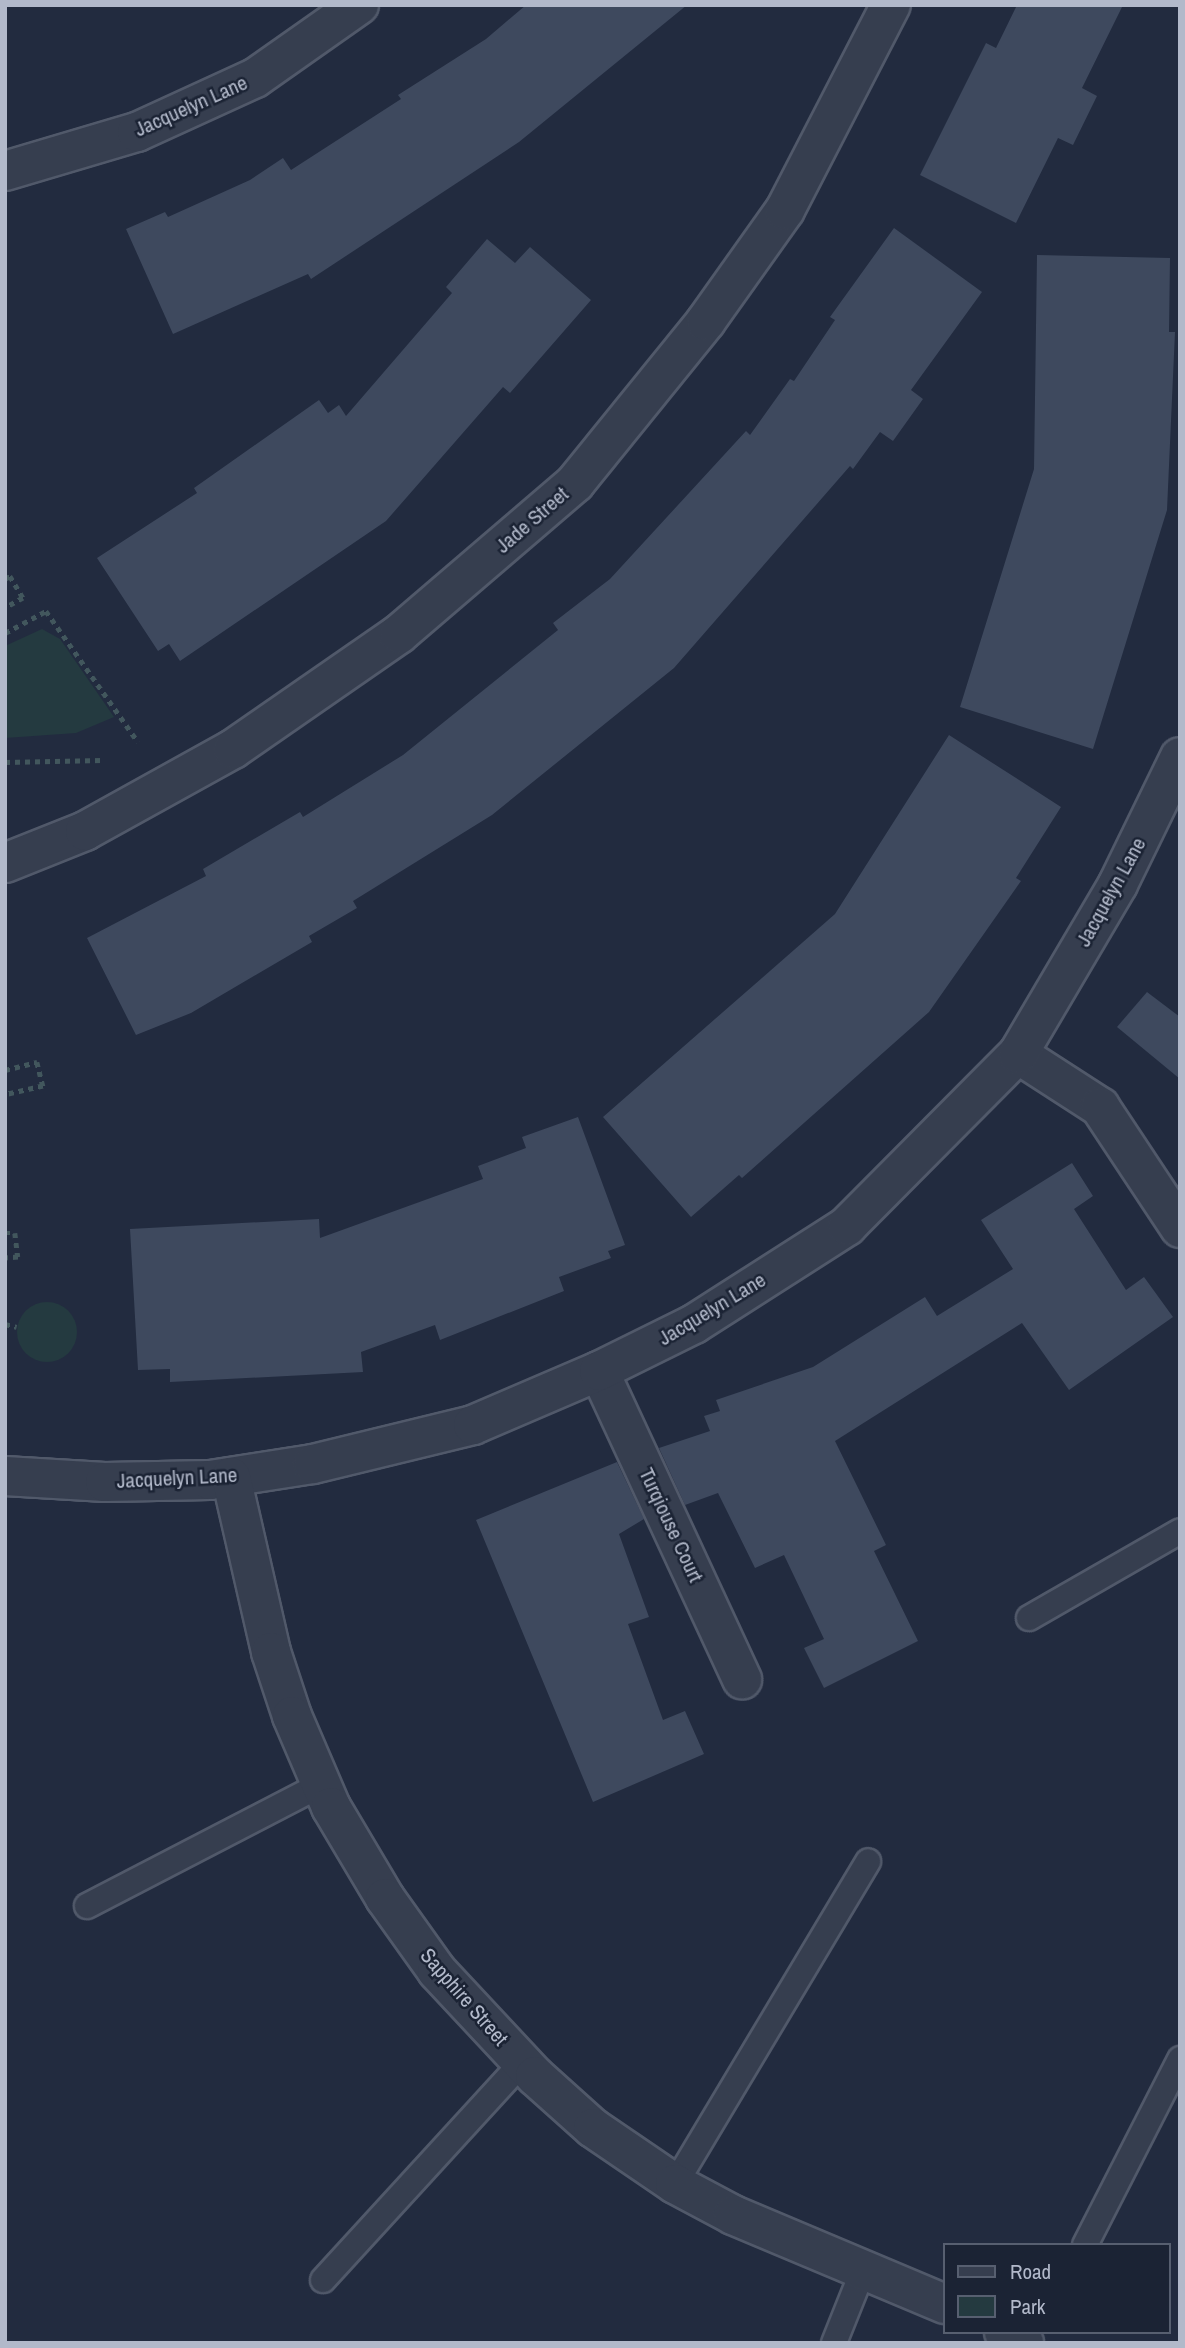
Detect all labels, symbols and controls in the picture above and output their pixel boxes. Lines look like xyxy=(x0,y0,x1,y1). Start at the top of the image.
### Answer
street label: Jacquelyn Lane xyxy=(131,70,251,142)
street label: Jade Street xyxy=(490,482,574,558)
street label: Jacquelyn Lane xyxy=(1071,833,1151,951)
street label: Jacquelyn Lane xyxy=(654,1267,770,1351)
street label: Jacquelyn Lane xyxy=(116,1462,238,1494)
street label: Turqiouse Court xyxy=(634,1464,708,1586)
street label: Sapphire Street xyxy=(415,1943,513,2051)
legend xyxy=(944,2243,1171,2334)
text: Road xyxy=(1010,2257,1051,2286)
text: Park xyxy=(1010,2292,1045,2321)

